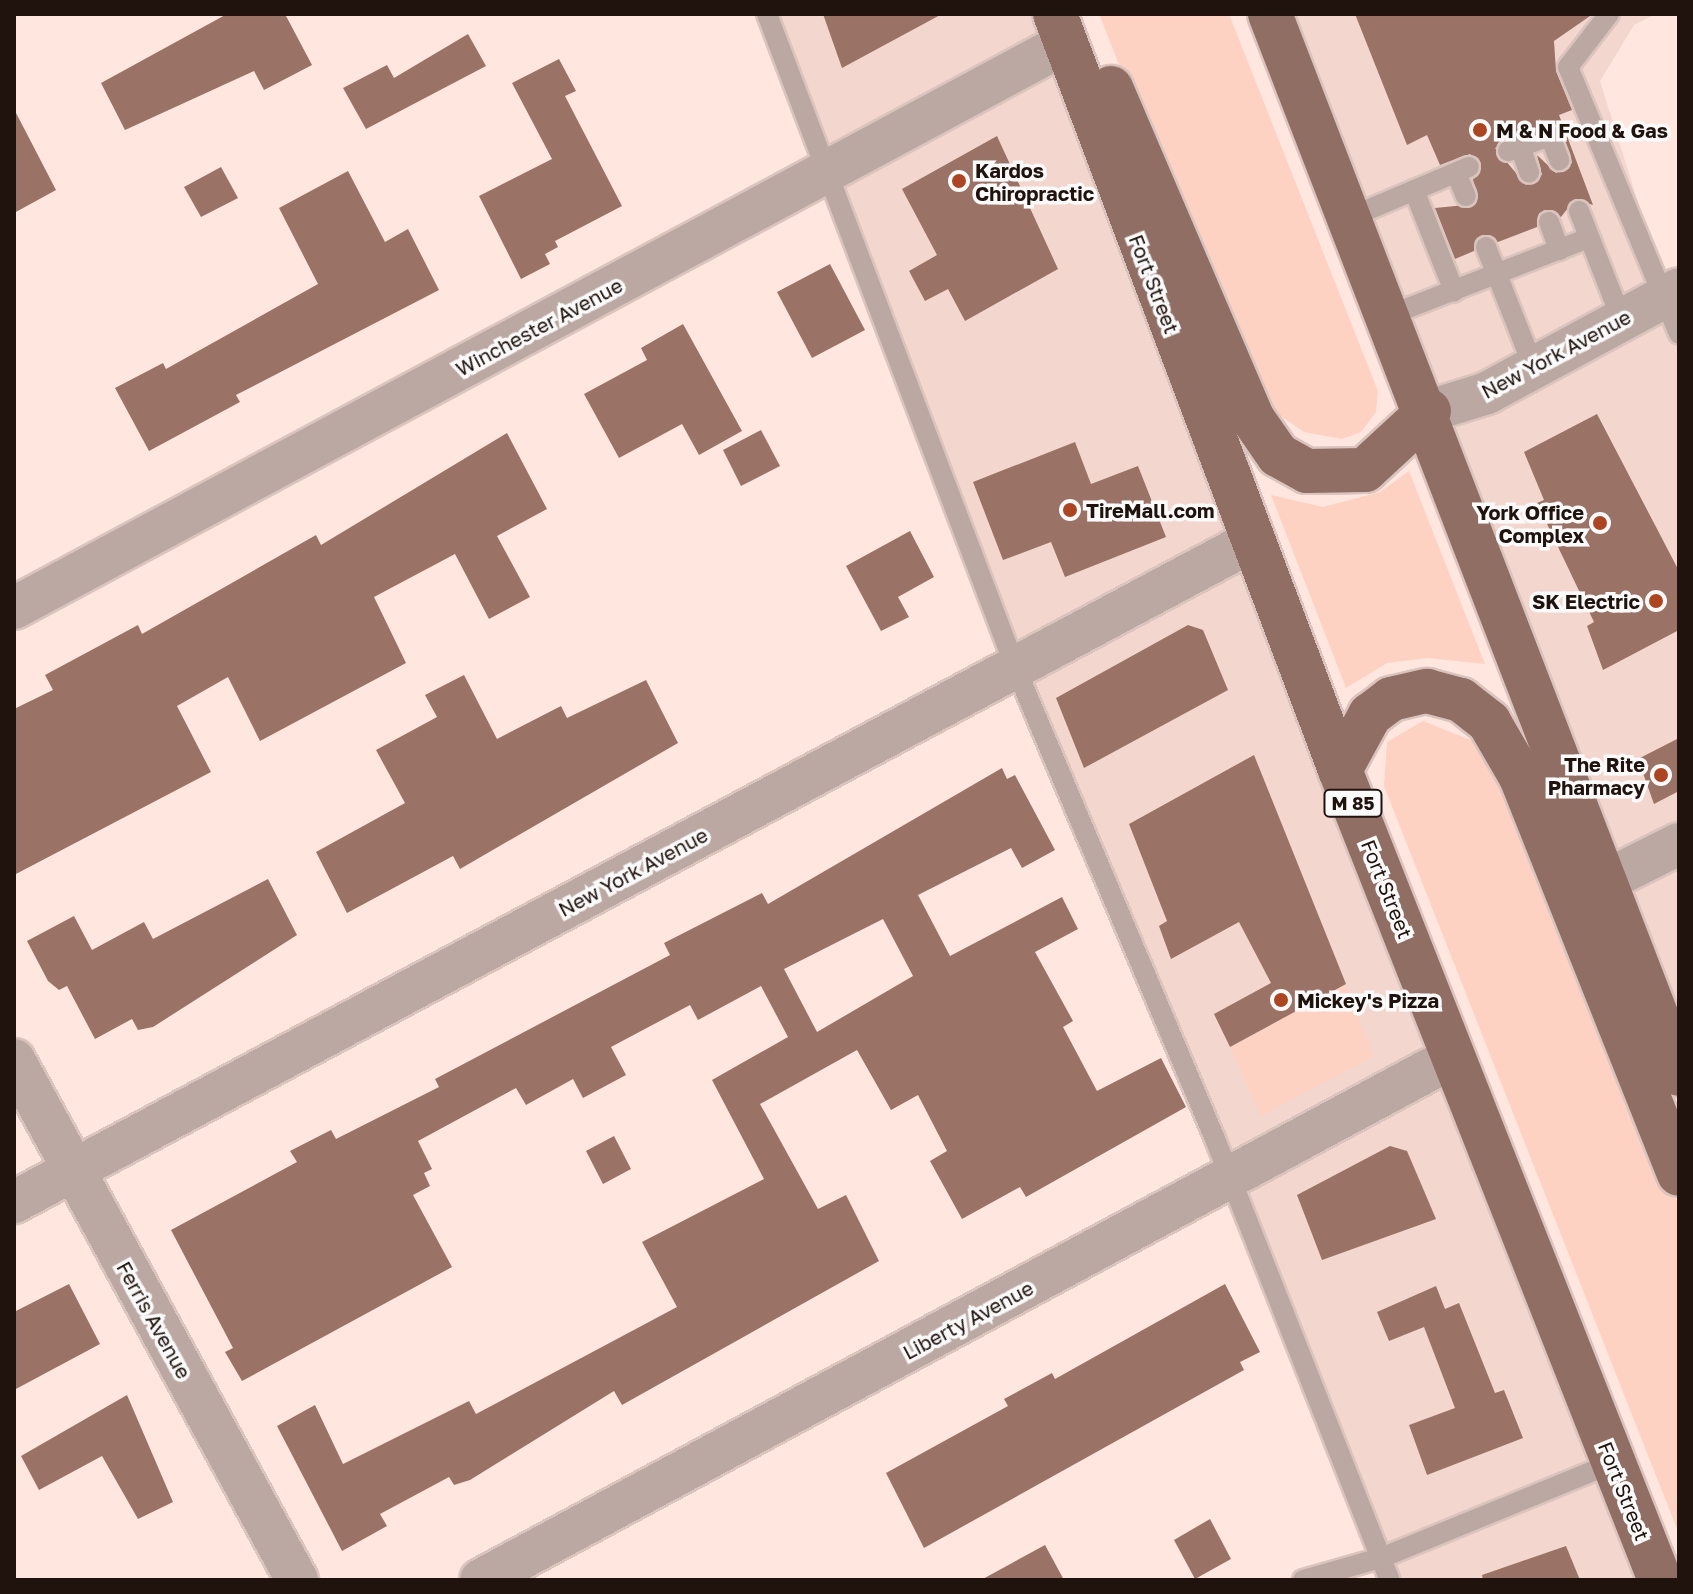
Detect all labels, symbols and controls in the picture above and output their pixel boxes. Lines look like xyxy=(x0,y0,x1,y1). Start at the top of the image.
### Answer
place label: M & N Food & Gas xyxy=(1496,118,1668,142)
marker: M & N Food & Gas xyxy=(1471,121,1489,139)
place label: Kardos Chiropractic xyxy=(975,158,1094,205)
marker: Kardos Chiropractic xyxy=(950,172,968,190)
street label: Fort Street xyxy=(1124,231,1184,337)
street label: Winchester Avenue xyxy=(452,273,626,381)
street label: New York Avenue xyxy=(1477,305,1635,403)
place label: TireMall.com xyxy=(1086,498,1215,522)
place label: York Office Complex xyxy=(1476,500,1584,547)
marker: TireMall.com xyxy=(1061,501,1079,519)
marker: York Office Complex xyxy=(1591,514,1609,532)
place label: SK Electric xyxy=(1532,589,1640,613)
marker: SK Electric xyxy=(1647,592,1665,610)
place label: The Rite Pharmacy xyxy=(1548,752,1645,799)
marker: The Rite Pharmacy xyxy=(1652,766,1670,784)
road number: M 85 xyxy=(1323,789,1383,817)
street label: New York Avenue xyxy=(554,823,712,921)
street label: Fort Street xyxy=(1356,836,1418,942)
place label: Mickey's Pizza xyxy=(1297,988,1439,1012)
marker: Mickey's Pizza xyxy=(1272,991,1290,1009)
street label: Ferris Avenue xyxy=(112,1257,196,1383)
street label: Liberty Avenue xyxy=(899,1276,1037,1364)
street label: Fort Street xyxy=(1593,1438,1655,1544)

